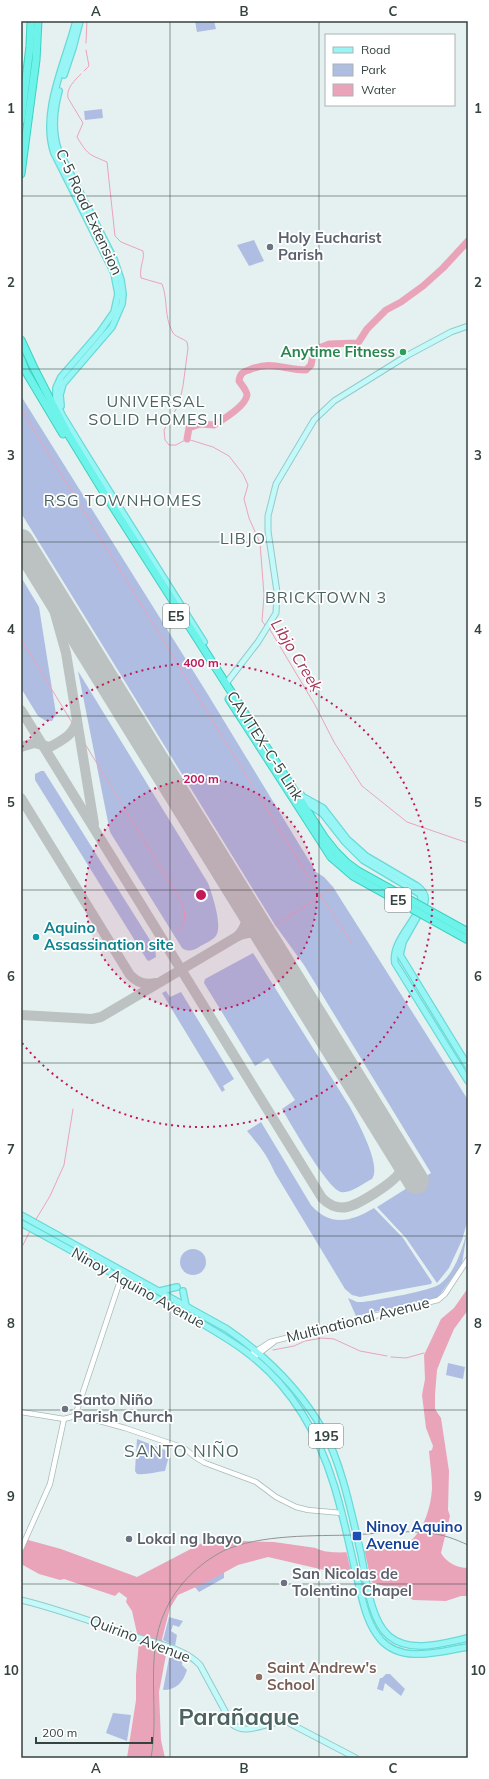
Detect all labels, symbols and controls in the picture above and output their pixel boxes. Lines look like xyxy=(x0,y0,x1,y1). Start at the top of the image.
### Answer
text: A xyxy=(91,3,101,19)
text: B xyxy=(240,3,249,19)
text: C xyxy=(389,3,398,19)
legend xyxy=(325,34,455,106)
text: Road xyxy=(361,42,390,57)
text: Park xyxy=(361,62,387,77)
text: Water xyxy=(361,82,397,97)
text: 1 xyxy=(7,100,15,116)
text: 1 xyxy=(474,100,482,116)
street label: C-5 Road Extension xyxy=(52,146,127,278)
place label: Holy Eucharist Parish xyxy=(278,228,382,264)
marker: Holy Eucharist Parish xyxy=(265,242,275,252)
text: 2 xyxy=(7,274,15,290)
text: 2 xyxy=(474,274,482,290)
place label: Anytime Fitness xyxy=(281,342,395,361)
marker: Anytime Fitness xyxy=(398,347,408,357)
district label: UNIVERSAL SOLID HOMES II xyxy=(88,391,224,429)
text: 3 xyxy=(7,447,15,463)
text: 3 xyxy=(474,447,482,463)
district label: RSG TOWNHOMES xyxy=(44,490,202,510)
district label: LIBJO xyxy=(220,528,266,548)
district label: BRICKTOWN 3 xyxy=(265,587,387,607)
road number: E5 xyxy=(163,604,189,628)
water label: Libjo Creek xyxy=(267,615,327,696)
text: 4 xyxy=(7,621,15,637)
text: 4 xyxy=(474,621,482,637)
text: 400 m xyxy=(183,655,219,670)
street label: CAVITEX–C-5 Link xyxy=(223,687,308,804)
text: 200 m xyxy=(183,771,219,786)
text: 5 xyxy=(7,794,15,810)
text: 5 xyxy=(474,794,482,810)
centre of rings xyxy=(194,888,208,902)
road number: E5 xyxy=(385,888,411,912)
place label: Aquino Assassination site xyxy=(44,918,174,954)
marker: Aquino Assassination site xyxy=(31,932,41,942)
text: 6 xyxy=(7,968,15,984)
text: 6 xyxy=(474,968,482,984)
text: 7 xyxy=(7,1141,15,1157)
text: 7 xyxy=(474,1141,482,1157)
street label: Ninoy Aquino Avenue xyxy=(68,1243,208,1332)
street label: Multinational Avenue xyxy=(284,1293,431,1346)
text: 8 xyxy=(7,1315,15,1331)
text: 8 xyxy=(474,1315,482,1331)
place label: Santo Niño Parish Church xyxy=(73,1390,173,1426)
marker: Santo Niño Parish Church xyxy=(60,1404,70,1414)
road number: 195 xyxy=(309,1424,343,1448)
district label: SANTO NIÑO xyxy=(124,1440,240,1461)
text: 9 xyxy=(7,1488,15,1504)
text: 9 xyxy=(474,1488,482,1504)
place label: Ninoy Aquino Avenue xyxy=(366,1517,463,1553)
place label: Lokal ng Ibayo xyxy=(137,1529,242,1548)
marker: Ninoy Aquino Avenue xyxy=(351,1530,363,1542)
marker: Lokal ng Ibayo xyxy=(124,1534,134,1544)
place label: San Nicolas de Tolentino Chapel xyxy=(292,1564,412,1600)
marker: San Nicolas de Tolentino Chapel xyxy=(279,1578,289,1588)
street label: Quirino Avenue xyxy=(87,1611,193,1666)
place label: Saint Andrew's School xyxy=(267,1658,377,1694)
text: 10 xyxy=(3,1662,19,1678)
text: 10 xyxy=(470,1662,486,1678)
marker: Saint Andrew's School xyxy=(254,1672,264,1682)
district label: Parañaque xyxy=(179,1702,299,1731)
scale bar xyxy=(36,1719,152,1745)
text: 200 m xyxy=(42,1725,77,1740)
text: A xyxy=(91,1760,101,1776)
text: B xyxy=(240,1760,249,1776)
text: C xyxy=(389,1760,398,1776)

